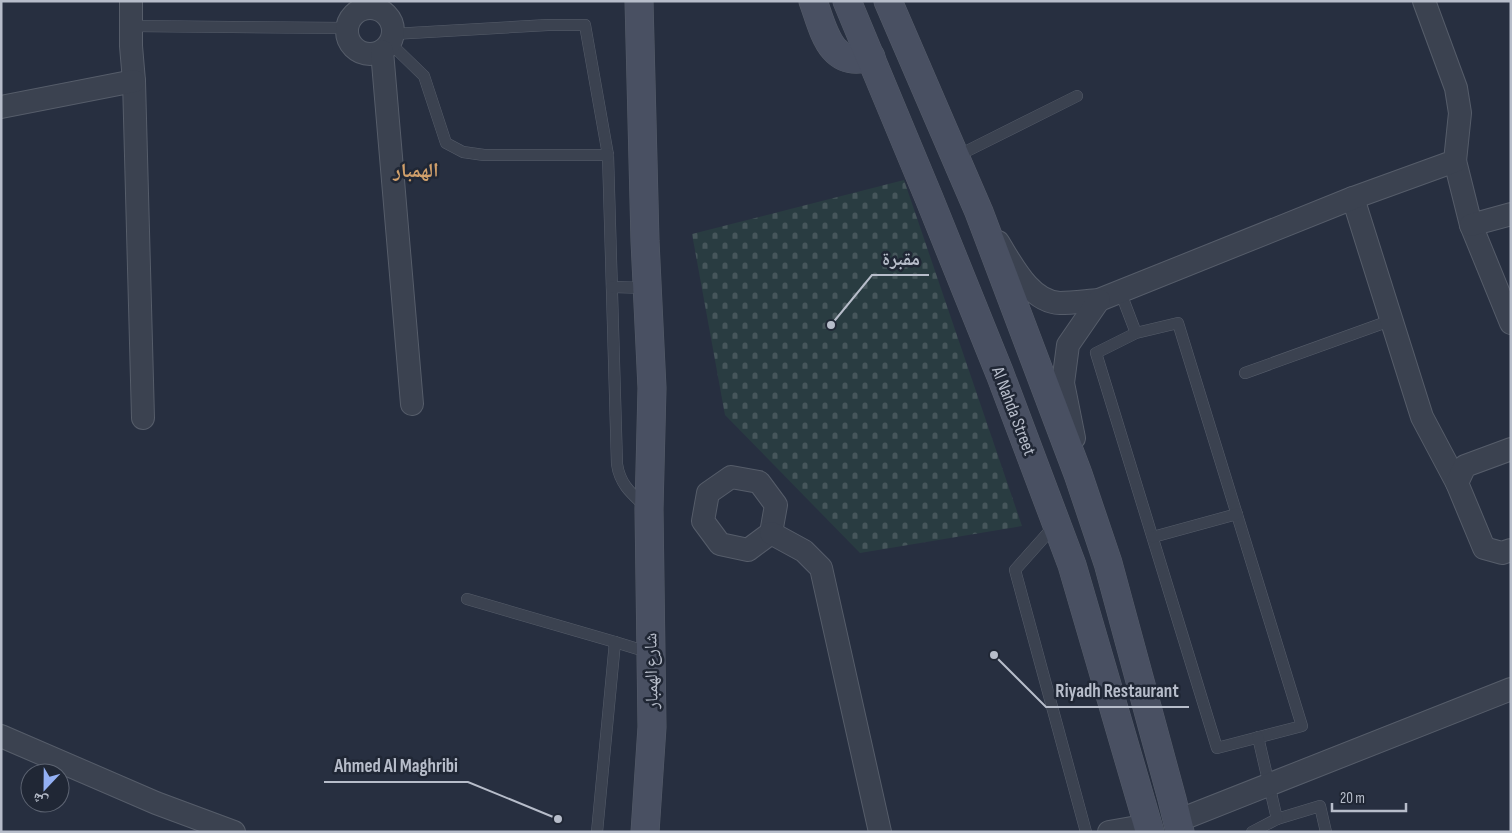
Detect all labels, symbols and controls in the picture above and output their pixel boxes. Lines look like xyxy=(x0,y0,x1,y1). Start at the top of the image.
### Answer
district label: الهمبار xyxy=(392,159,439,183)
callout: مقبرة xyxy=(872,241,929,275)
text: مقبرة xyxy=(882,248,920,271)
street label: Al Nahda Street xyxy=(987,363,1040,459)
street label: شارع الهمبار xyxy=(640,633,663,710)
callout: Riyadh Restaurant xyxy=(1046,673,1189,707)
text: Riyadh Restaurant xyxy=(1055,680,1179,703)
callout: Ahmed Al Maghribi xyxy=(324,748,468,782)
text: Ahmed Al Maghribi xyxy=(333,755,458,778)
north arrow xyxy=(20,763,70,813)
scale bar xyxy=(1332,780,1406,812)
text: ش xyxy=(30,789,50,810)
text: 20 m xyxy=(1340,789,1365,808)

